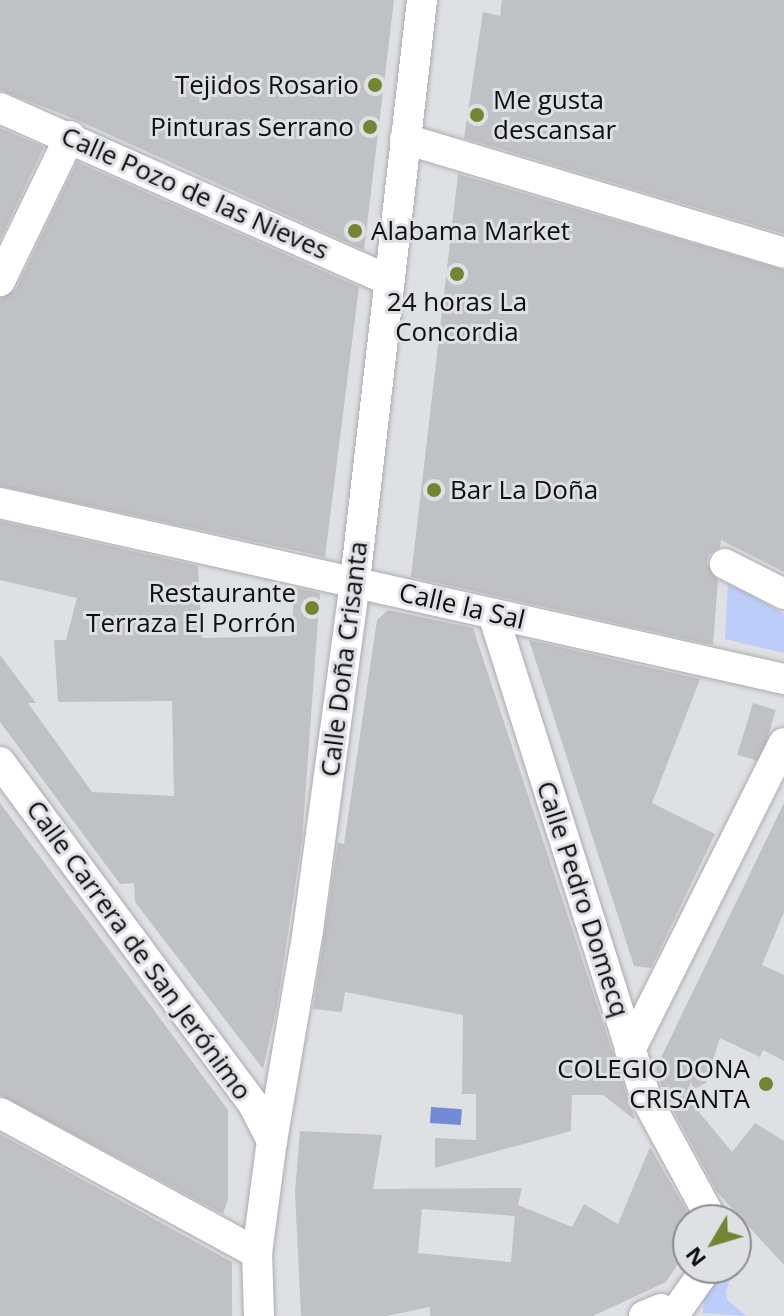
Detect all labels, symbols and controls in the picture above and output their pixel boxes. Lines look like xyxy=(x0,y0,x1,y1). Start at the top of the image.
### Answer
place label: Tejidos Rosario xyxy=(175,69,359,101)
marker: Tejidos Rosario xyxy=(366,76,384,94)
place label: Me gusta descansar xyxy=(493,84,616,146)
marker: Me gusta descansar xyxy=(468,106,486,124)
place label: Pinturas Serrano xyxy=(150,111,354,143)
marker: Pinturas Serrano xyxy=(361,118,379,136)
street label: Calle Pozo de las Nieves xyxy=(57,120,333,266)
place label: Alabama Market xyxy=(371,215,570,247)
marker: Alabama Market xyxy=(346,222,364,240)
marker: 24 horas La Concordia xyxy=(448,265,466,283)
place label: 24 horas La Concordia xyxy=(387,286,527,348)
place label: Bar La Doña xyxy=(450,474,598,506)
marker: Bar La Doña xyxy=(425,481,443,499)
street label: Calle Doña Crisanta xyxy=(314,539,374,779)
street label: Calle la Sal xyxy=(396,576,528,636)
place label: Restaurante Terraza El Porrón xyxy=(86,577,296,638)
marker: Restaurante Terraza El Porrón xyxy=(303,599,321,617)
street label: Calle Pedro Domecq xyxy=(530,777,636,1021)
street label: Calle Carrera de San Jerónimo xyxy=(20,794,258,1106)
place label: COLEGIO DONA CRISANTA xyxy=(557,1053,750,1114)
marker: COLEGIO DONA CRISANTA xyxy=(757,1075,775,1093)
north arrow xyxy=(672,1204,752,1284)
text: N xyxy=(677,1241,712,1274)

